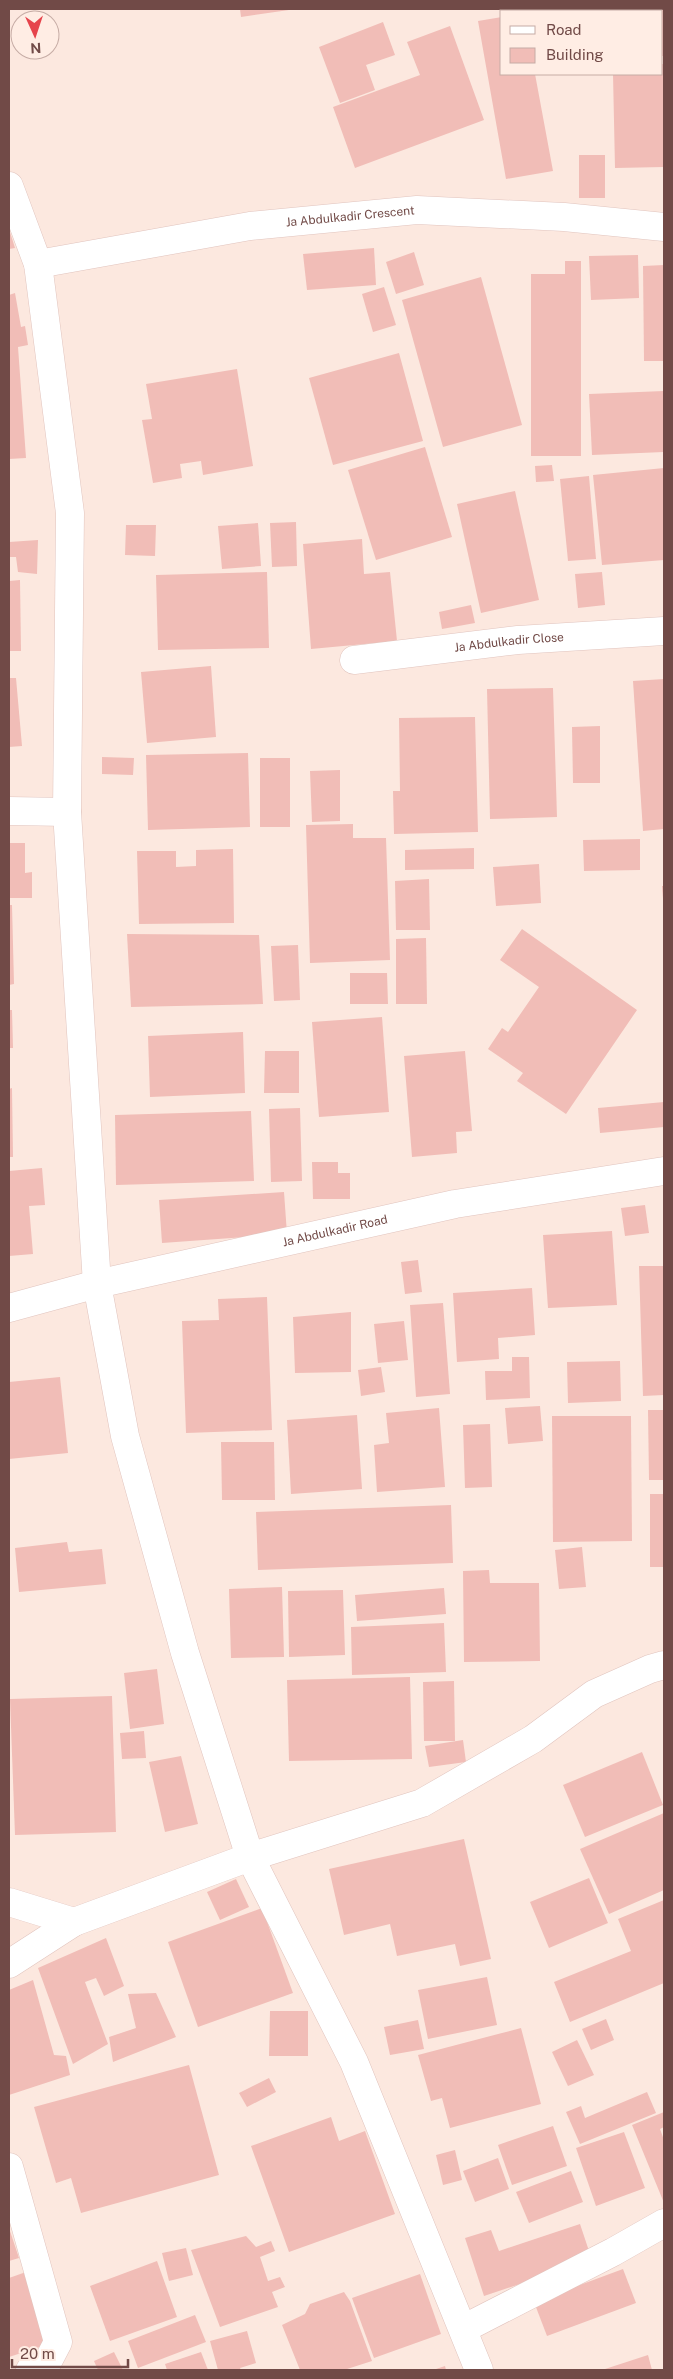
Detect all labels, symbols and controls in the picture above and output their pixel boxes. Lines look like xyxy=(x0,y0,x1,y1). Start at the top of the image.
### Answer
north arrow xyxy=(10,10,60,60)
legend xyxy=(500,10,663,75)
text: Road xyxy=(546,21,582,38)
text: N xyxy=(30,40,42,56)
text: Building xyxy=(546,46,604,63)
street label: Ja Abdulkadir Crescent xyxy=(285,203,415,230)
street label: Ja Abdulkadir Close xyxy=(453,630,564,655)
street label: Ja Abdulkadir Road xyxy=(281,1212,389,1249)
scale bar xyxy=(12,2336,129,2368)
text: 20 m xyxy=(20,2345,55,2362)

